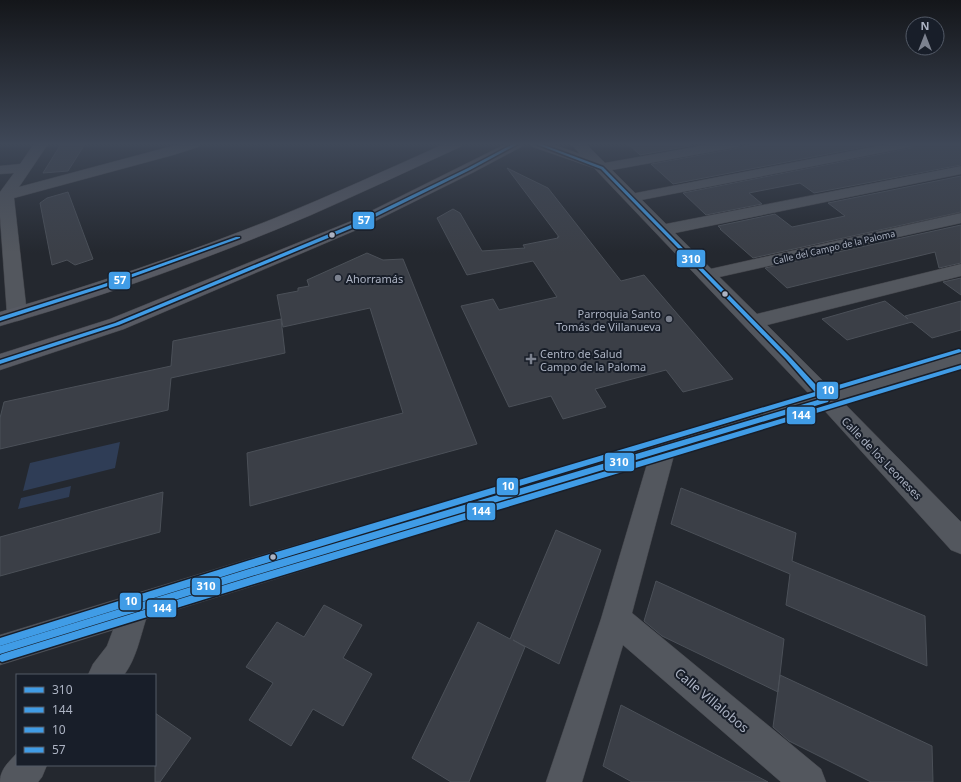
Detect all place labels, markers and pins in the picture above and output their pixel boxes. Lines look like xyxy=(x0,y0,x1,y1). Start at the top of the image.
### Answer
unlabelled marker xyxy=(327,230,337,240)
place label: Ahorramás xyxy=(346,271,403,286)
marker: Ahorramás xyxy=(333,273,343,283)
unlabelled marker xyxy=(720,289,730,299)
place label: Parroquia Santo Tomás de Villanueva xyxy=(556,306,661,334)
marker: Parroquia Santo Tomás de Villanueva xyxy=(664,314,674,324)
place label: Centro de Salud Campo de la Paloma xyxy=(540,346,646,374)
marker: Centro de Salud Campo de la Paloma xyxy=(525,353,537,365)
unlabelled marker xyxy=(268,552,278,562)

